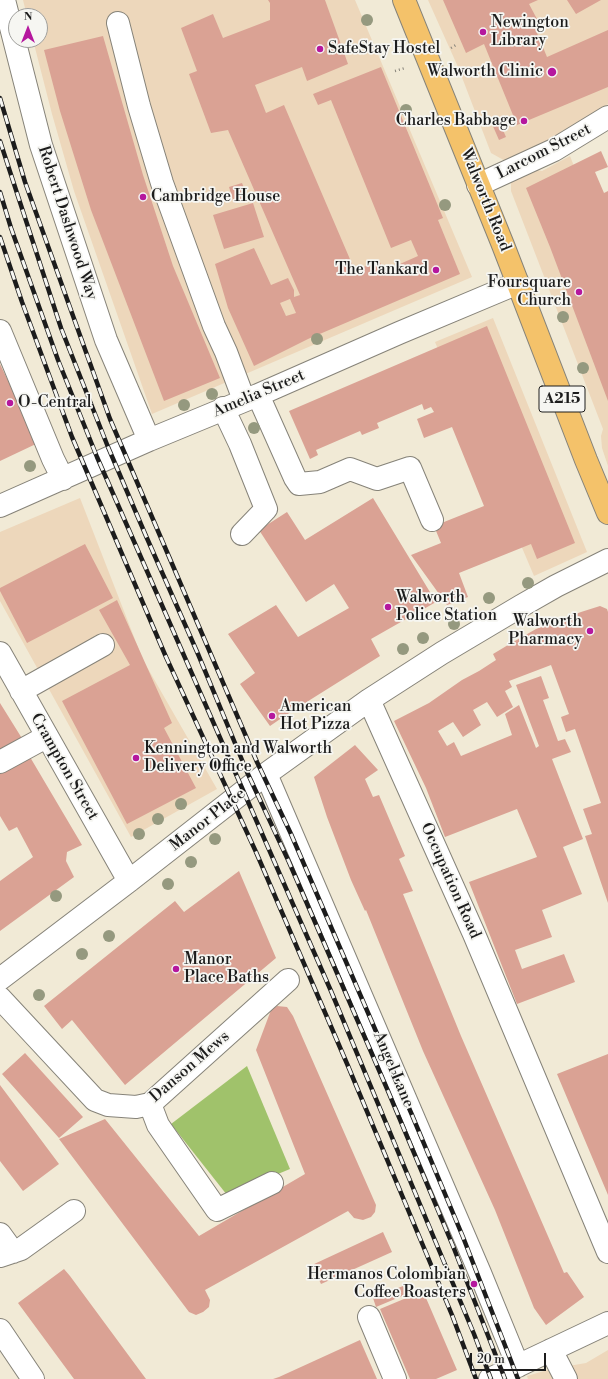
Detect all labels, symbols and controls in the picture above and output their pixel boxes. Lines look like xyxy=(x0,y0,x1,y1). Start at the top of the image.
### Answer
north arrow xyxy=(8,8,48,48)
text: N xyxy=(24,10,32,24)
place label: Newington Library xyxy=(491,13,569,51)
marker: Newington Library xyxy=(478,27,488,37)
place label: SafeStay Hostel xyxy=(328,39,440,59)
marker: SafeStay Hostel xyxy=(315,44,325,54)
place label: Walworth Clinic xyxy=(427,62,543,82)
marker: Walworth Clinic xyxy=(546,66,558,78)
place label: Charles Babbage xyxy=(396,111,516,131)
marker: Charles Babbage xyxy=(519,116,529,126)
street label: Larcom Street xyxy=(494,120,594,184)
street label: Robert Dashwood Way xyxy=(33,144,101,302)
street label: Walworth Road xyxy=(456,146,514,254)
place label: Cambridge House xyxy=(151,187,280,207)
marker: Cambridge House xyxy=(138,192,148,202)
place label: The Tankard xyxy=(335,260,428,280)
marker: The Tankard xyxy=(431,265,441,275)
place label: Foursquare Church xyxy=(488,273,571,311)
marker: Foursquare Church xyxy=(574,287,584,297)
street label: Amelia Street xyxy=(210,366,308,422)
road number: A215 xyxy=(539,386,585,412)
place label: O-Central xyxy=(18,393,91,413)
marker: O-Central xyxy=(5,398,15,408)
place label: Walworth Police Station xyxy=(396,588,497,626)
marker: Walworth Police Station xyxy=(383,602,393,612)
place label: Walworth Pharmacy xyxy=(508,612,582,650)
marker: Walworth Pharmacy xyxy=(585,626,595,636)
place label: American Hot Pizza xyxy=(280,697,351,735)
street label: Crampton Street xyxy=(26,710,102,824)
marker: American Hot Pizza xyxy=(267,711,277,721)
place label: Kennington and Walworth Delivery Office xyxy=(144,739,332,777)
marker: Kennington and Walworth Delivery Office xyxy=(131,753,141,763)
street label: Manor Place xyxy=(166,784,250,856)
street label: Occupation Road xyxy=(416,820,484,942)
place label: Manor Place Baths xyxy=(184,950,269,988)
marker: Manor Place Baths xyxy=(171,964,181,974)
street label: Danson Mews xyxy=(146,1027,234,1107)
street label: Angel Lane xyxy=(368,1029,418,1111)
place label: Hermanos Colombian Coffee Roasters xyxy=(307,1265,466,1303)
marker: Hermanos Colombian Coffee Roasters xyxy=(469,1279,479,1289)
scale bar xyxy=(472,1345,548,1371)
text: 20 m xyxy=(477,1352,505,1367)

